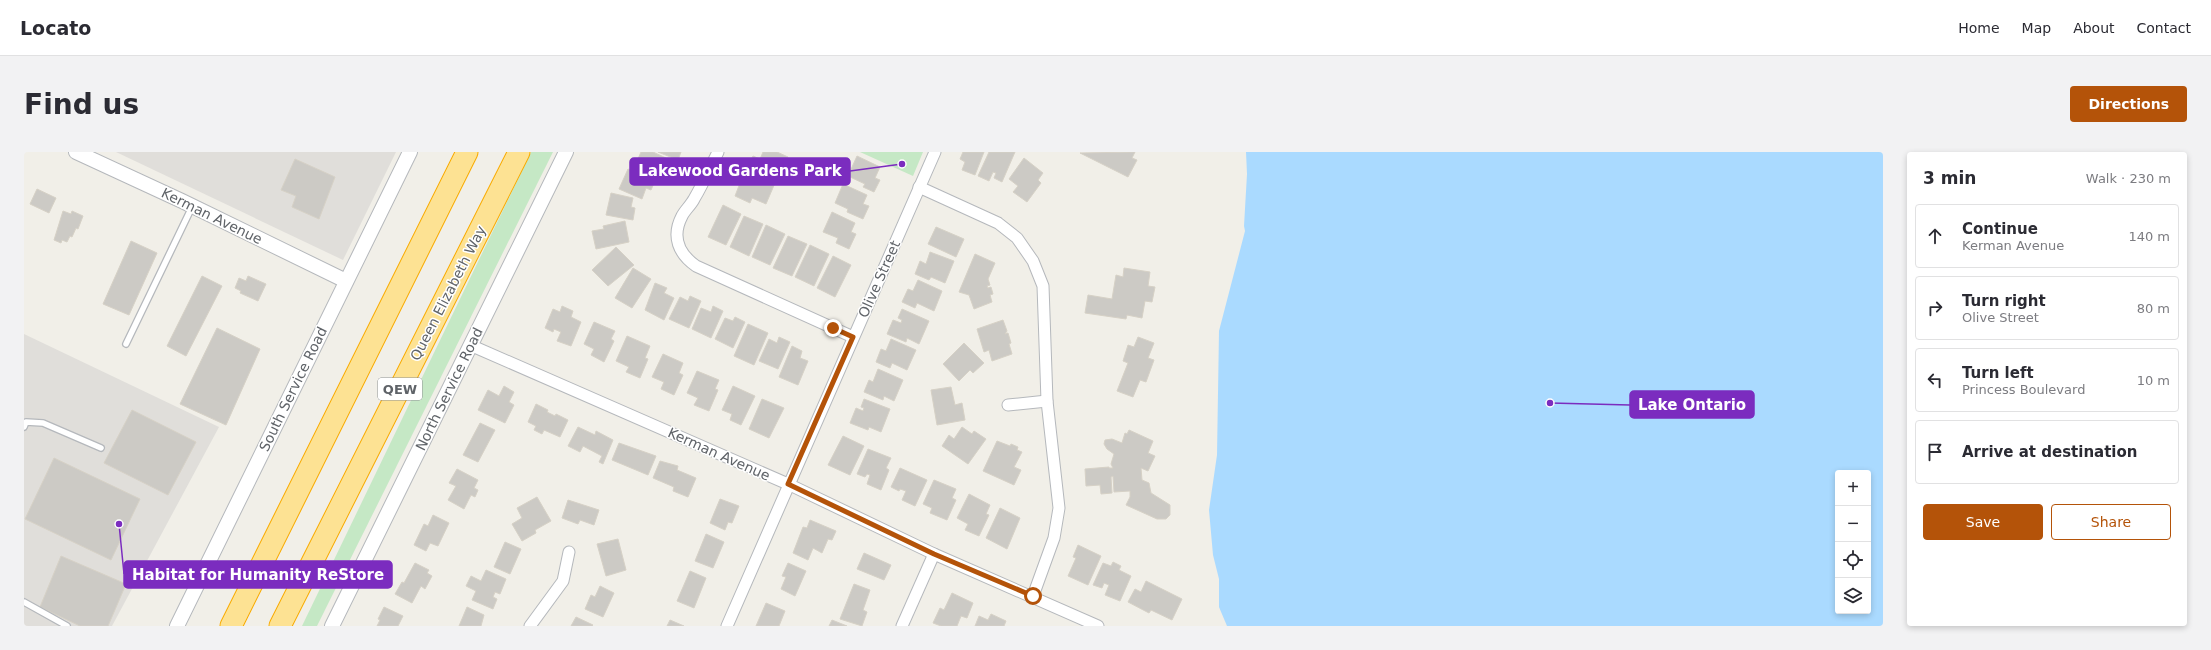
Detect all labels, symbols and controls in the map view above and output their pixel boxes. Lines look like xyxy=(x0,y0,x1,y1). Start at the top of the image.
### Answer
text: Locato xyxy=(20,17,91,39)
text: Home xyxy=(1958,20,2000,36)
text: Map xyxy=(2022,20,2051,36)
text: About xyxy=(2073,20,2115,36)
text: Contact xyxy=(2137,20,2191,36)
button: Directions xyxy=(2070,86,2187,122)
text: Find us xyxy=(24,88,139,121)
callout: Lakewood Gardens Park xyxy=(630,158,850,185)
text: Lakewood Gardens Park xyxy=(638,162,843,180)
text: 3 min xyxy=(1923,168,1976,188)
text: Walk · 230 m xyxy=(2086,171,2171,186)
street label: Kerman Avenue xyxy=(159,185,265,247)
text: Continue xyxy=(1962,220,2038,238)
street label: Queen Elizabeth Way xyxy=(407,223,489,363)
icon: ahead xyxy=(1924,225,1946,247)
text: 140 m xyxy=(2128,229,2170,244)
street label: Olive Street xyxy=(855,238,903,320)
text: Kerman Avenue xyxy=(1962,238,2064,253)
text: Turn right xyxy=(1962,292,2046,310)
icon: right xyxy=(1924,297,1946,319)
text: 80 m xyxy=(2137,301,2170,316)
text: Olive Street xyxy=(1962,310,2039,325)
route end xyxy=(824,319,842,337)
street label: South Service Road xyxy=(256,324,330,454)
street label: North Service Road xyxy=(412,325,486,453)
text: Turn left xyxy=(1962,364,2034,382)
icon: left xyxy=(1924,369,1946,391)
text: 10 m xyxy=(2137,373,2170,388)
road number: QEW xyxy=(378,378,422,400)
text: Princess Boulevard xyxy=(1962,382,2085,397)
callout: Lake Ontario xyxy=(1630,391,1754,418)
text: Lake Ontario xyxy=(1638,396,1746,414)
street label: Kerman Avenue xyxy=(665,424,773,484)
icon: arrive xyxy=(1924,441,1946,463)
text: Arrive at destination xyxy=(1962,443,2137,461)
map controls xyxy=(1835,470,1871,614)
button: + xyxy=(1835,470,1871,506)
button: Save xyxy=(1923,504,2043,540)
button: Share xyxy=(2051,504,2171,540)
button: − xyxy=(1835,506,1871,542)
button: locate xyxy=(1835,542,1871,578)
callout: Habitat for Humanity ReStore xyxy=(124,561,392,588)
text: Habitat for Humanity ReStore xyxy=(132,566,384,584)
button: layers xyxy=(1835,578,1871,614)
route start xyxy=(1024,587,1042,605)

